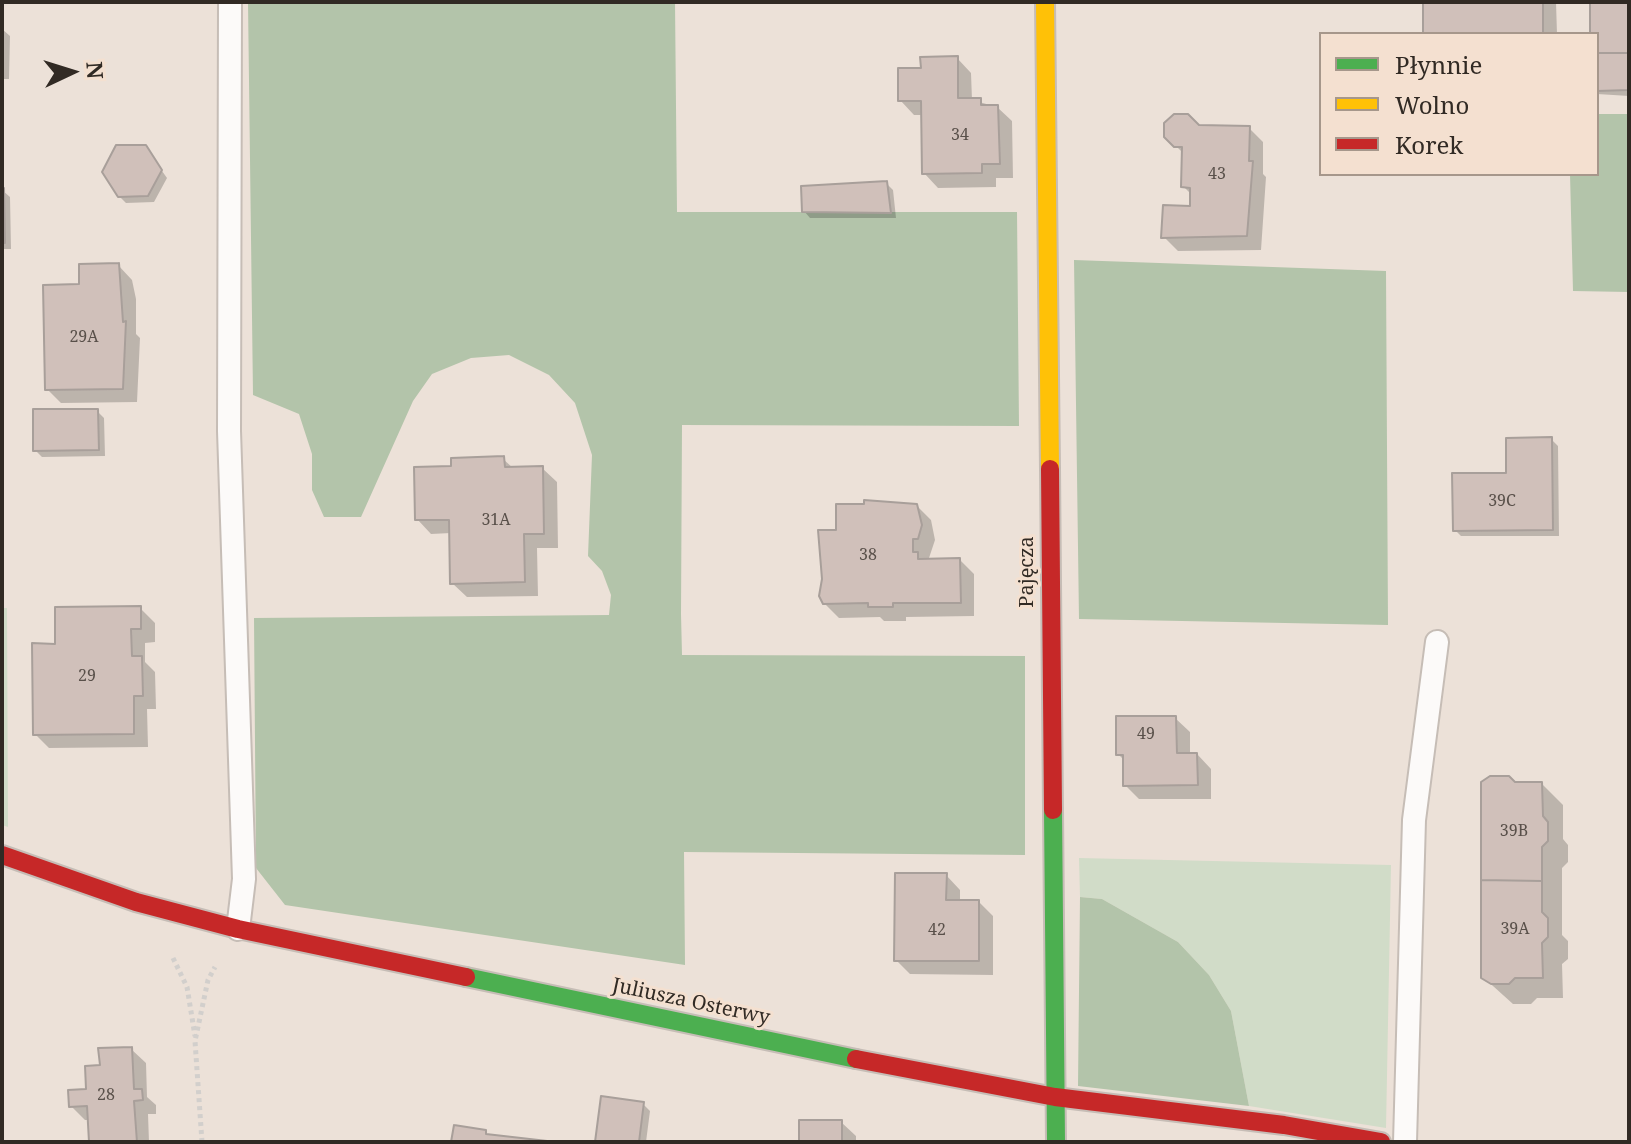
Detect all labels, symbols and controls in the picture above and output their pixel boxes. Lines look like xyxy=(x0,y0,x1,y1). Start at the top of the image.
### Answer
north arrow xyxy=(32,32,112,112)
legend xyxy=(1319,32,1599,176)
text: Płynnie xyxy=(1395,48,1482,81)
text: N xyxy=(80,61,112,80)
text: Wolno xyxy=(1395,88,1469,121)
house number: 34 xyxy=(951,125,969,145)
text: Korek xyxy=(1395,128,1463,161)
house number: 43 xyxy=(1208,164,1226,184)
house number: 29A xyxy=(69,327,99,347)
house number: 39C xyxy=(1488,491,1516,511)
house number: 31A xyxy=(481,510,511,530)
street label: Pajęcza xyxy=(1015,536,1039,608)
house number: 38 xyxy=(859,545,877,565)
house number: 29 xyxy=(78,666,96,686)
house number: 49 xyxy=(1137,724,1155,744)
house number: 39B xyxy=(1500,821,1528,841)
house number: 39A xyxy=(1500,919,1530,939)
house number: 42 xyxy=(928,920,946,940)
street label: Juliusza Osterwy xyxy=(610,974,772,1030)
house number: 28 xyxy=(97,1085,115,1105)

